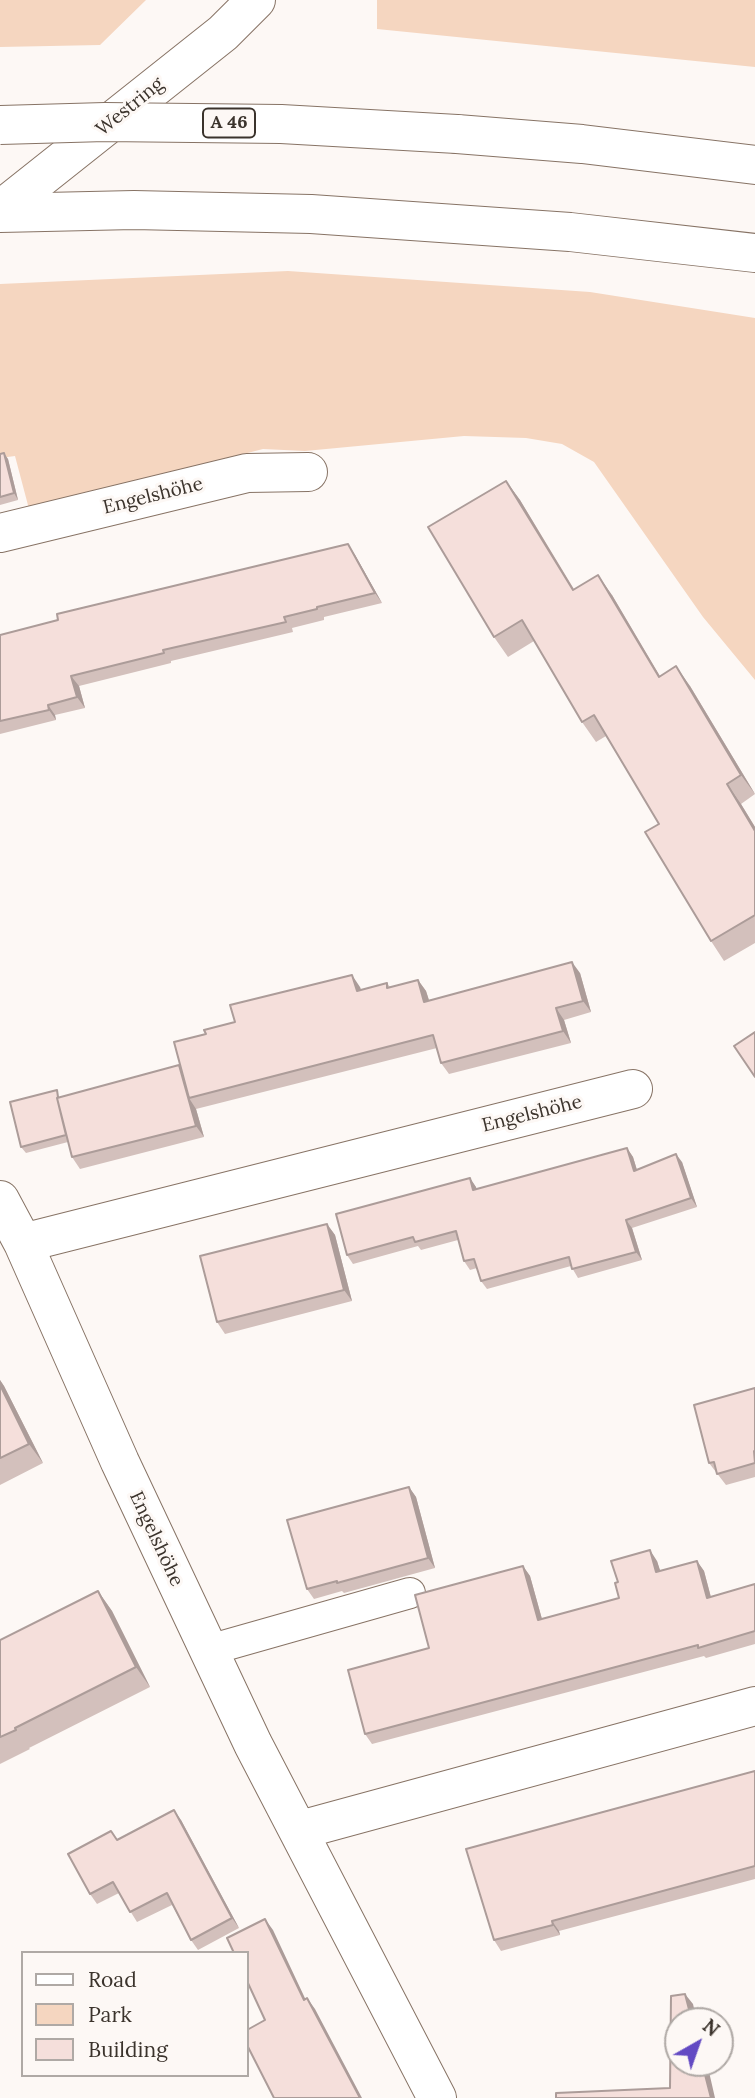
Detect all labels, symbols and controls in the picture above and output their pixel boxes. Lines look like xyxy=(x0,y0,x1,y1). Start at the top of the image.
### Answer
street label: Westring xyxy=(92,73,168,141)
road number: A 46 xyxy=(203,109,255,138)
street label: Engelshöhe xyxy=(101,473,205,519)
street label: Engelshöhe xyxy=(480,1091,584,1137)
street label: Engelshöhe xyxy=(124,1488,188,1590)
legend xyxy=(21,1951,248,2077)
text: Road xyxy=(88,1966,137,1993)
text: Park xyxy=(88,2001,132,2028)
north arrow xyxy=(664,2007,734,2077)
text: N xyxy=(698,2014,725,2041)
text: Building xyxy=(88,2036,168,2063)

